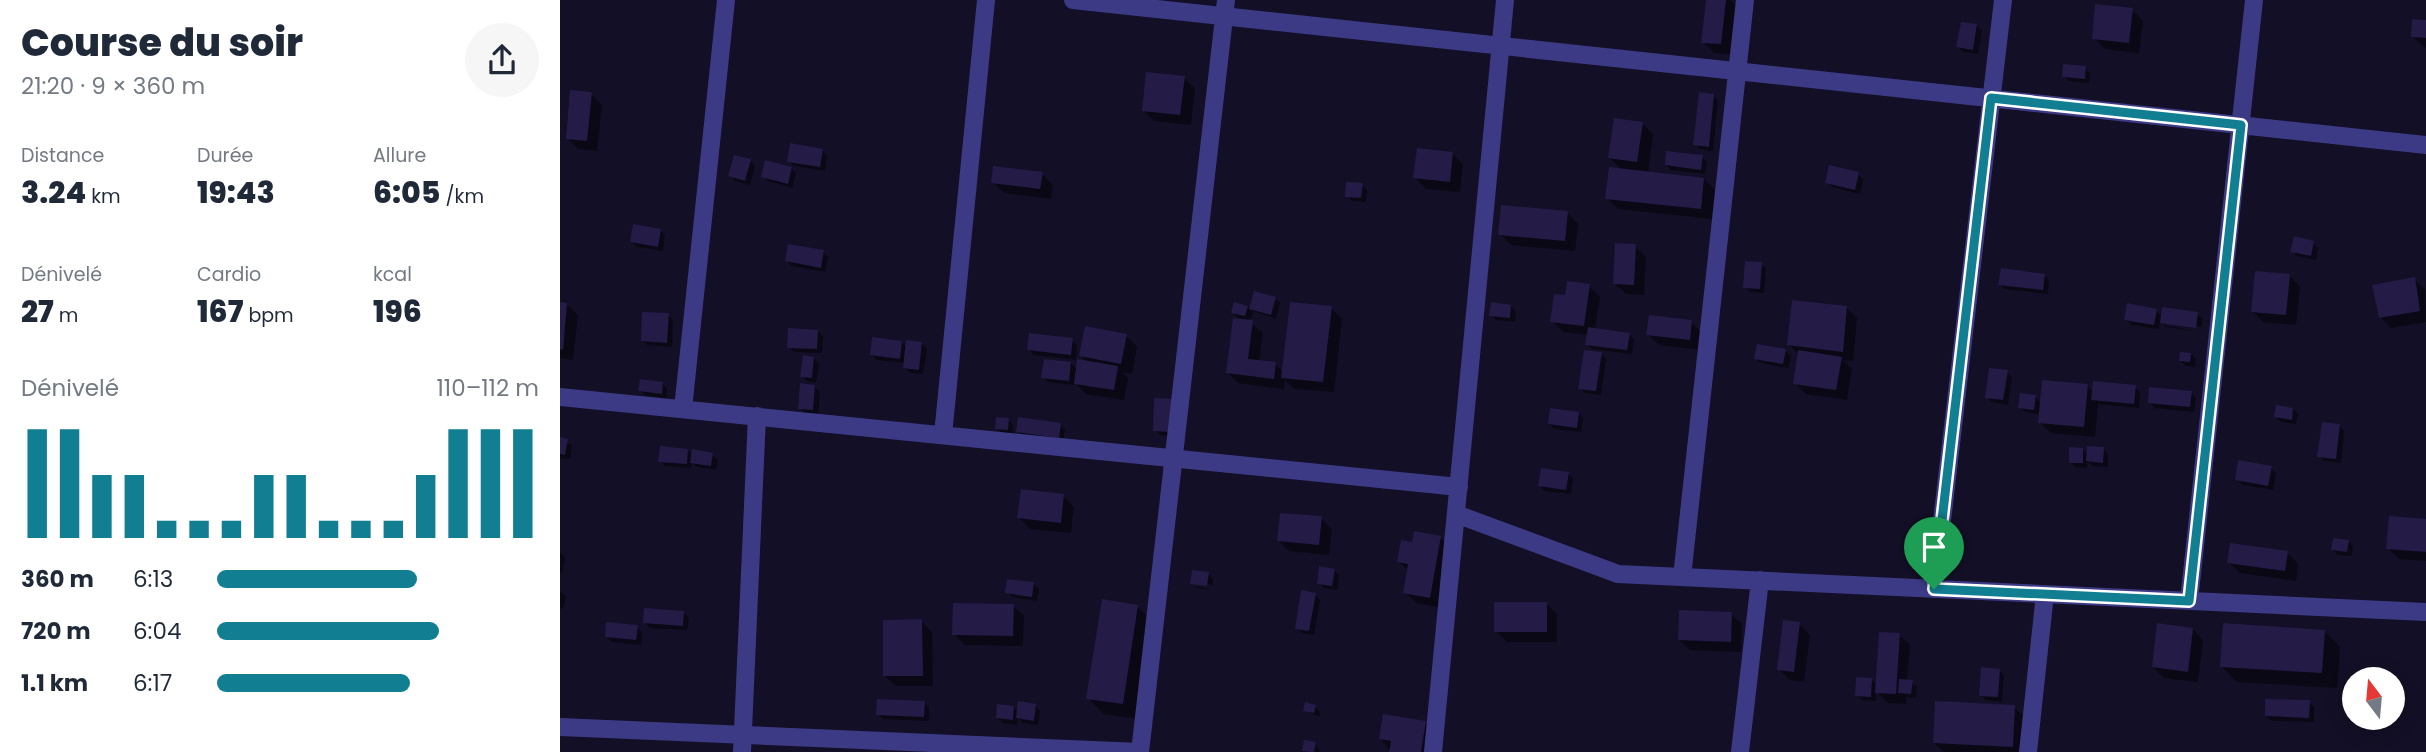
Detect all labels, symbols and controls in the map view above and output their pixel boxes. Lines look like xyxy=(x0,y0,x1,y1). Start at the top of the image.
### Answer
text: Course du soir xyxy=(21,16,303,69)
button: share xyxy=(465,23,539,97)
text: 21:20 · 9 × 360 m xyxy=(21,70,205,102)
text: Distance xyxy=(21,142,104,169)
text: Durée xyxy=(197,142,253,169)
text: Allure xyxy=(373,142,426,169)
text: 3.24 xyxy=(21,171,86,214)
text: 19:43 xyxy=(197,171,275,214)
text: 6:05 xyxy=(373,171,440,214)
text: km xyxy=(86,183,121,210)
text: /km xyxy=(440,183,484,210)
text: Dénivelé xyxy=(21,261,102,288)
text: Cardio xyxy=(197,261,261,288)
text: kcal xyxy=(373,261,412,288)
text: 27 xyxy=(21,290,54,333)
text: 167 xyxy=(197,290,243,333)
text: 196 xyxy=(373,290,422,333)
text: m xyxy=(54,302,78,329)
text: bpm xyxy=(243,302,294,329)
text: Dénivelé xyxy=(21,372,119,404)
text: 110–112 m xyxy=(436,372,539,404)
pin xyxy=(1904,517,1964,589)
icon: arrive xyxy=(1915,528,1953,566)
text: 360 m xyxy=(21,563,94,595)
text: 6:13 xyxy=(133,563,173,595)
text: 720 m xyxy=(21,615,91,647)
text: 6:04 xyxy=(133,615,181,647)
text: 1.1 km xyxy=(21,667,88,699)
text: 6:17 xyxy=(133,667,172,699)
north arrow xyxy=(2342,667,2404,730)
map controls xyxy=(2342,667,2405,730)

